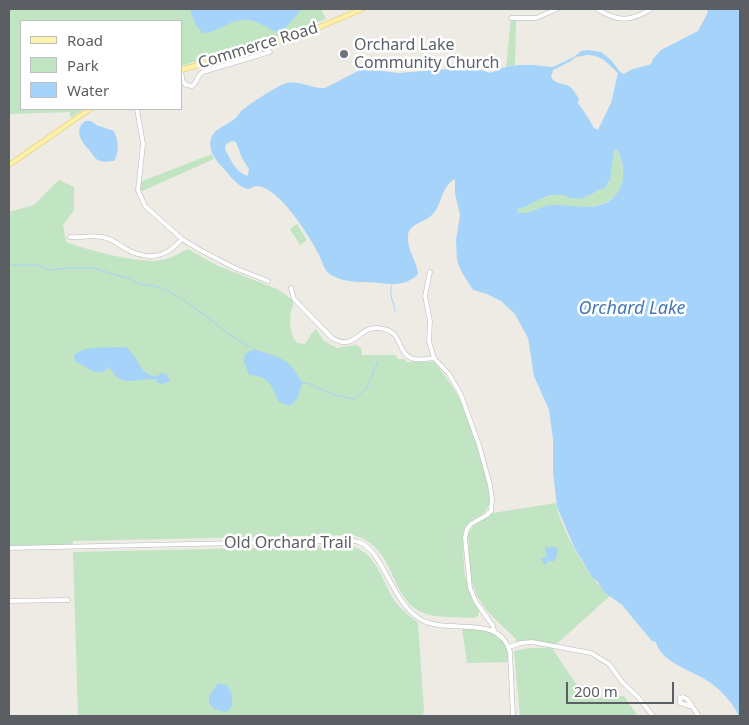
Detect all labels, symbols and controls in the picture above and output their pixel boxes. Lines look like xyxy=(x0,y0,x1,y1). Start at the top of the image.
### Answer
street label: Commerce Road xyxy=(196,19,320,73)
legend xyxy=(20,20,182,110)
text: Road xyxy=(67,30,103,50)
place label: Orchard Lake Community Church xyxy=(354,35,499,73)
marker: Orchard Lake Community Church xyxy=(338,48,350,60)
text: Park xyxy=(67,55,99,75)
text: Water xyxy=(67,80,109,100)
water label: Orchard Lake xyxy=(579,298,685,320)
street label: Old Orchard Trail xyxy=(224,533,352,553)
scale bar xyxy=(569,672,676,704)
text: 200 m xyxy=(574,681,618,701)

